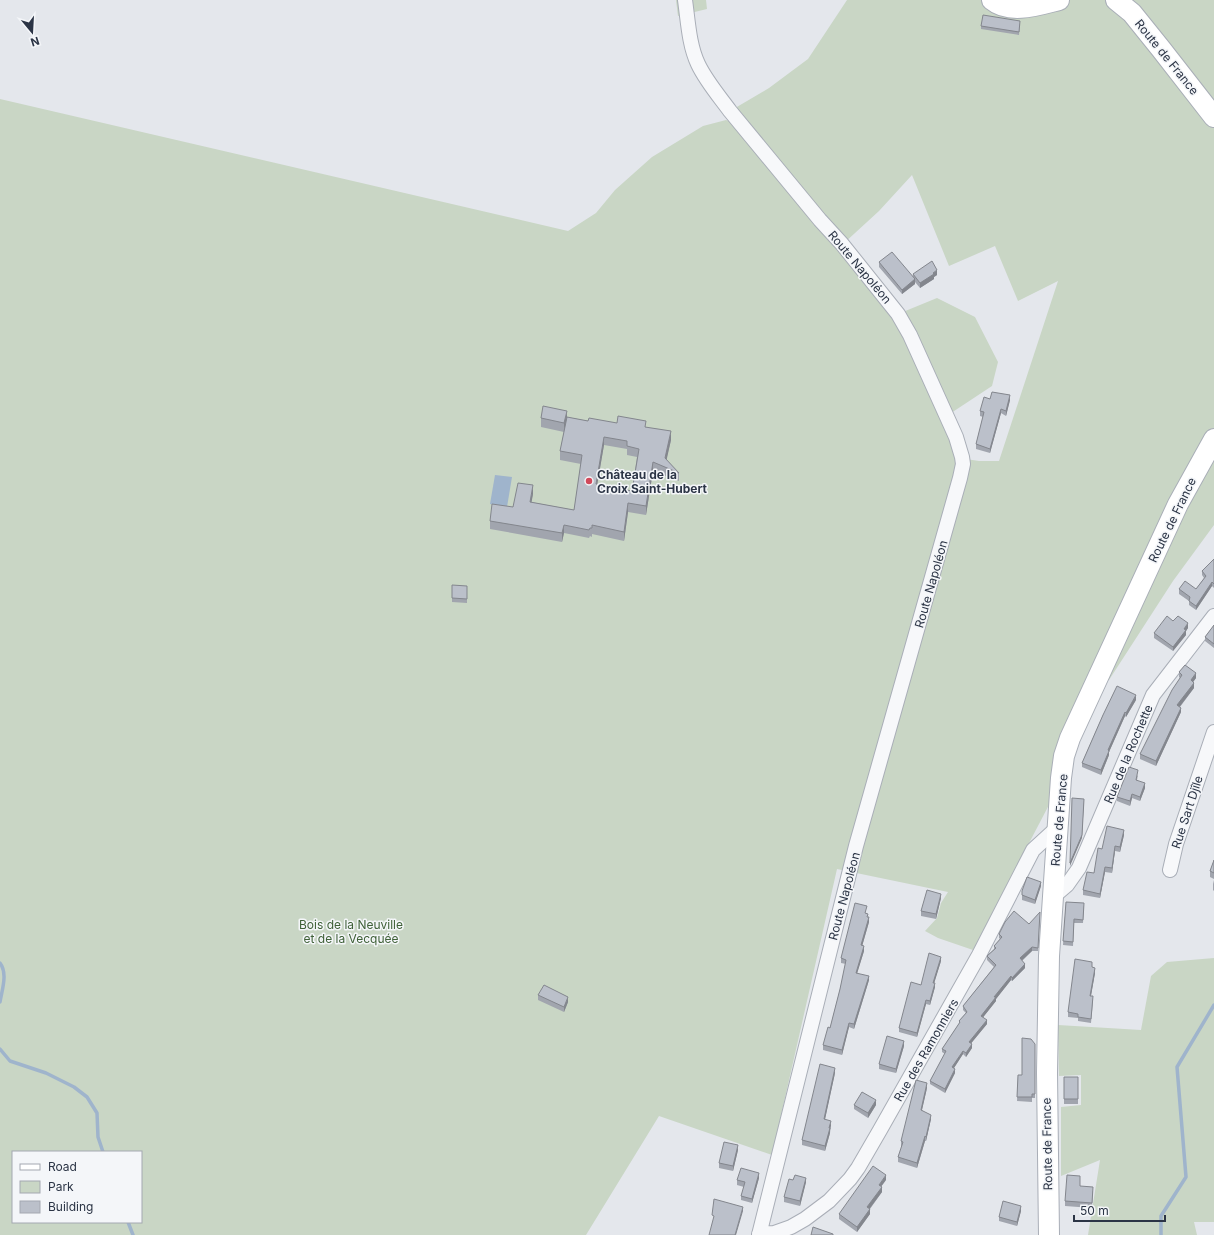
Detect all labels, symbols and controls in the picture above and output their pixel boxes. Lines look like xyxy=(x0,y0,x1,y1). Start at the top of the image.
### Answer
north arrow xyxy=(12,12,52,52)
street label: Route de France xyxy=(1132,16,1202,98)
text: N xyxy=(29,34,41,49)
street label: Route Napoléon xyxy=(825,228,895,306)
place label: Château de la Croix Saint-Hubert xyxy=(597,467,708,496)
street label: Route de France xyxy=(1145,475,1199,565)
marker: Château de la Croix Saint-Hubert xyxy=(584,476,594,486)
street label: Route Napoléon xyxy=(911,538,951,630)
street label: Rue de la Rochette xyxy=(1100,702,1156,806)
street label: Route de France xyxy=(1047,773,1071,867)
street label: Rue Sart Djîle xyxy=(1168,774,1206,850)
street label: Route Napoléon xyxy=(825,850,863,942)
park label: Bois de la Neuville et de la Vecquée xyxy=(299,917,403,946)
street label: Rue des Ramonniers xyxy=(890,996,962,1104)
street label: Route de France xyxy=(1039,1098,1055,1190)
legend xyxy=(12,1151,142,1223)
text: Road xyxy=(48,1159,77,1174)
text: Park xyxy=(48,1179,74,1194)
scale bar xyxy=(1074,1197,1165,1223)
text: Building xyxy=(48,1199,93,1214)
text: 50 m xyxy=(1080,1203,1109,1218)

